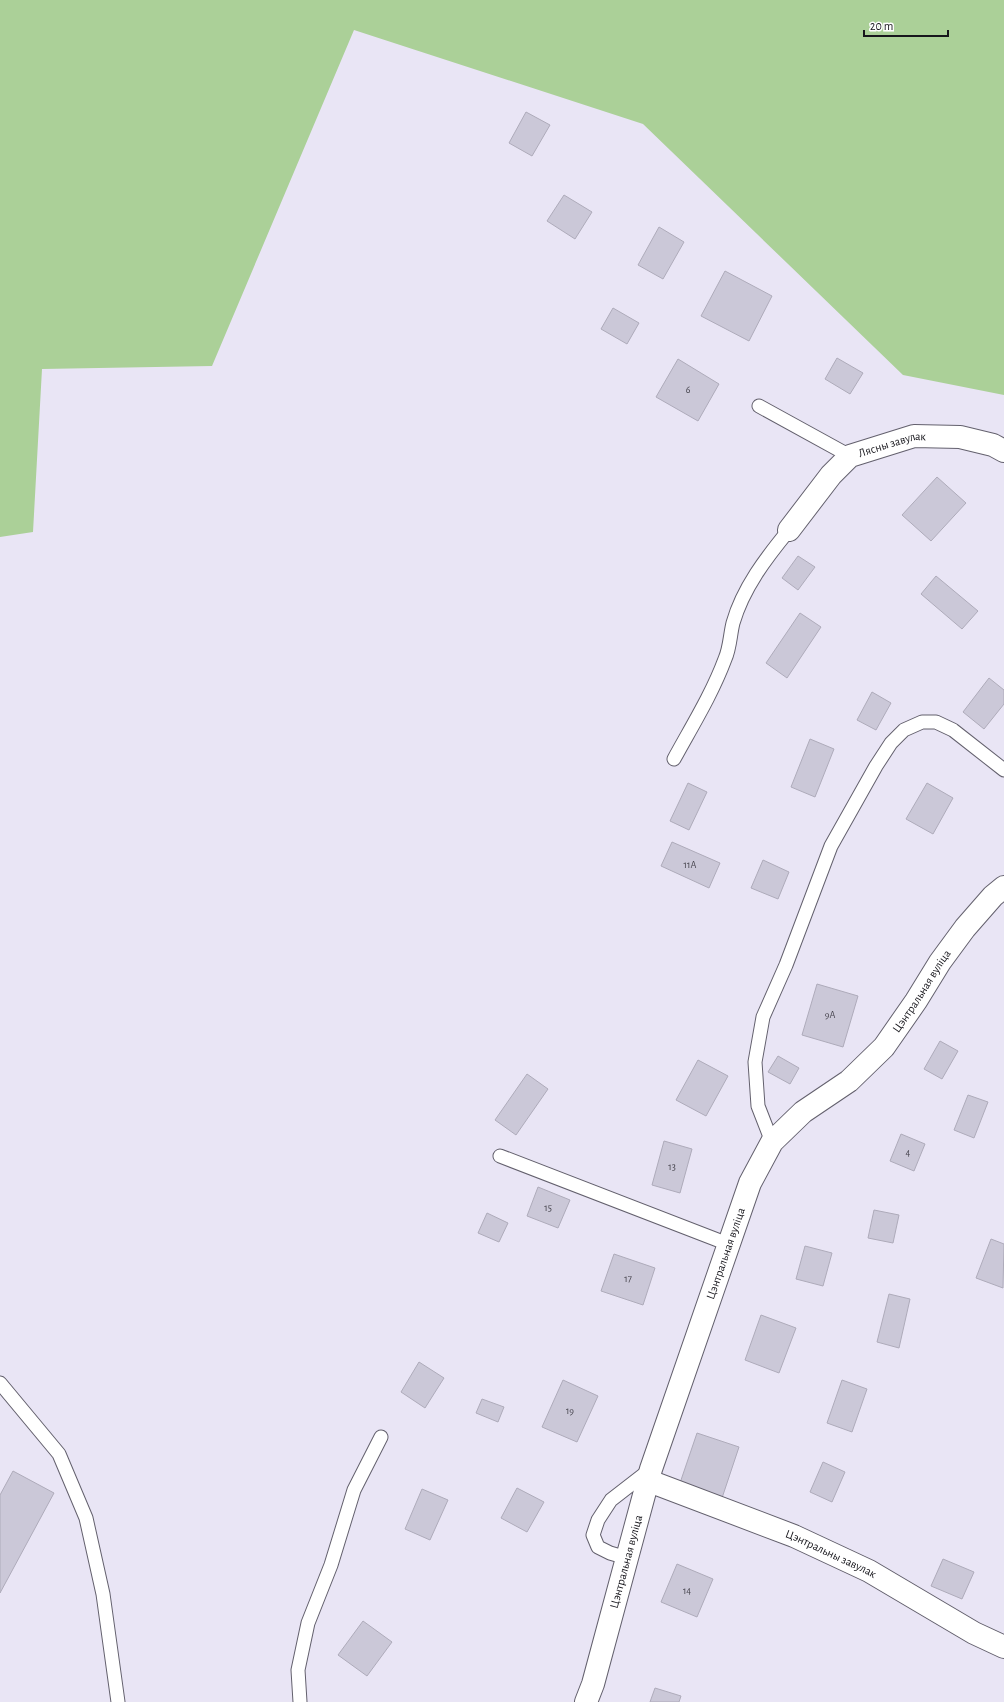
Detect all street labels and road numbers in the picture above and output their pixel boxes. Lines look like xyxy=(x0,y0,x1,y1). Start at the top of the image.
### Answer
street label: Лясны завулак xyxy=(857,430,927,459)
street label: Цэнтральная вуліца xyxy=(890,947,953,1035)
street label: Цэнтральная вуліца xyxy=(704,1206,747,1301)
street label: Цэнтральная вуліца xyxy=(608,1513,644,1610)
street label: Цэнтральны завулак xyxy=(784,1527,879,1580)

